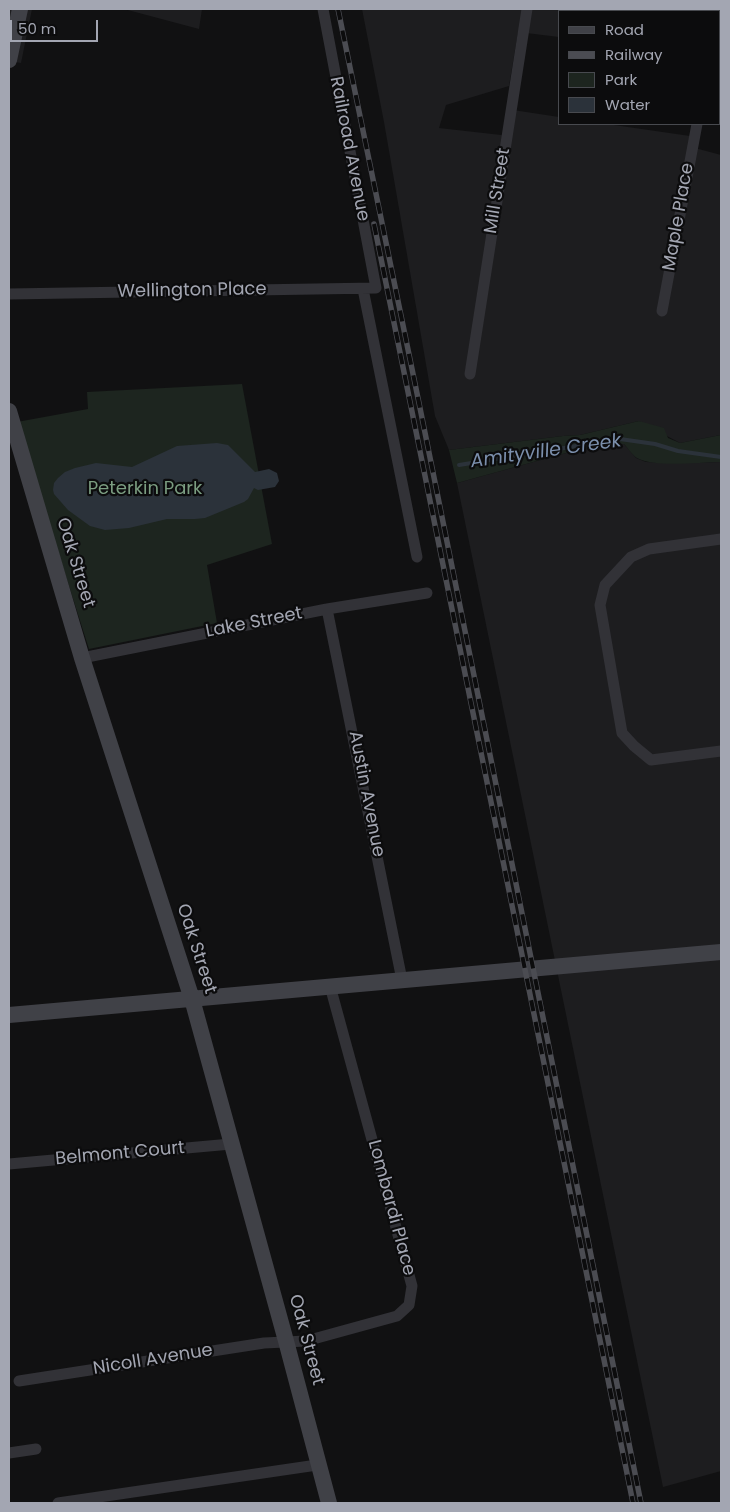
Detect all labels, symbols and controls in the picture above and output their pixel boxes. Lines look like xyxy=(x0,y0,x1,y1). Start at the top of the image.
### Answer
scale bar xyxy=(12,10,100,42)
legend xyxy=(558,10,720,125)
text: 50 m xyxy=(18,18,56,39)
text: Road xyxy=(605,19,644,40)
text: Railway xyxy=(605,44,663,65)
text: Park xyxy=(605,69,637,90)
street label: Railroad Avenue xyxy=(324,75,374,223)
text: Water xyxy=(605,94,650,115)
street label: Mill Street xyxy=(481,147,515,235)
street label: Maple Place xyxy=(659,161,699,273)
street label: Wellington Place xyxy=(117,279,267,303)
water label: Amityville Creek xyxy=(469,430,623,474)
park label: Peterkin Park xyxy=(88,478,202,500)
street label: Oak Street xyxy=(51,515,99,611)
street label: Lake Street xyxy=(204,603,304,643)
street label: Austin Avenue xyxy=(343,729,389,859)
street label: Oak Street xyxy=(171,901,221,997)
street label: Belmont Court xyxy=(54,1138,186,1170)
street label: Lombardi Place xyxy=(363,1138,419,1278)
street label: Oak Street xyxy=(284,1292,328,1388)
street label: Nicoll Avenue xyxy=(92,1340,214,1380)

